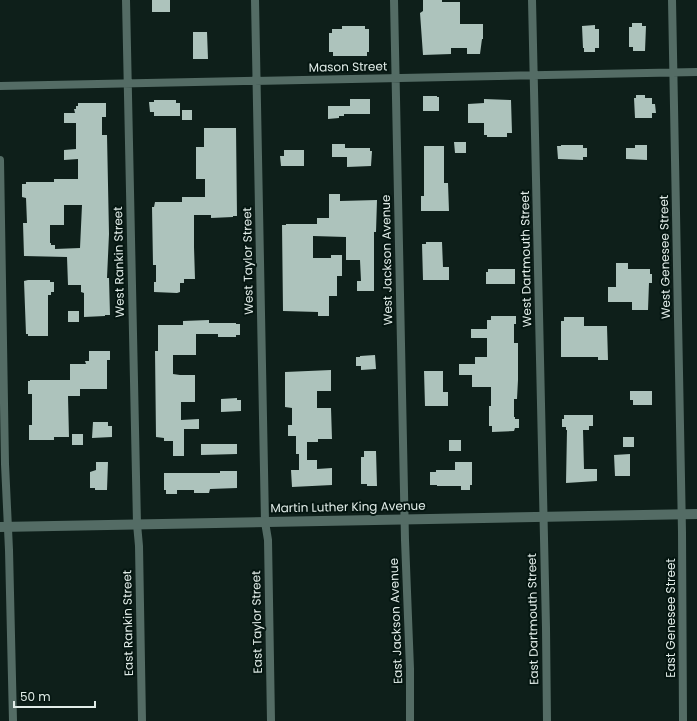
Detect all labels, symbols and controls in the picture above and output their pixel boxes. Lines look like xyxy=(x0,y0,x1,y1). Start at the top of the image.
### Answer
street label: Mason Street xyxy=(309,57,387,76)
street label: West Dartmouth Street xyxy=(516,191,535,327)
street label: West Jackson Avenue xyxy=(377,194,396,326)
street label: West Genesee Street xyxy=(655,195,674,319)
street label: West Rankin Street xyxy=(109,206,128,318)
street label: West Taylor Street xyxy=(238,207,257,315)
street label: Martin Luther King Avenue xyxy=(270,497,426,516)
street label: East Dartmouth Street xyxy=(523,553,542,685)
street label: East Jackson Avenue xyxy=(385,558,406,684)
street label: East Genesee Street xyxy=(662,558,679,678)
street label: East Rankin Street xyxy=(118,570,137,676)
street label: East Taylor Street xyxy=(247,570,266,674)
scale bar xyxy=(14,683,95,709)
text: 50 m xyxy=(20,688,51,705)

